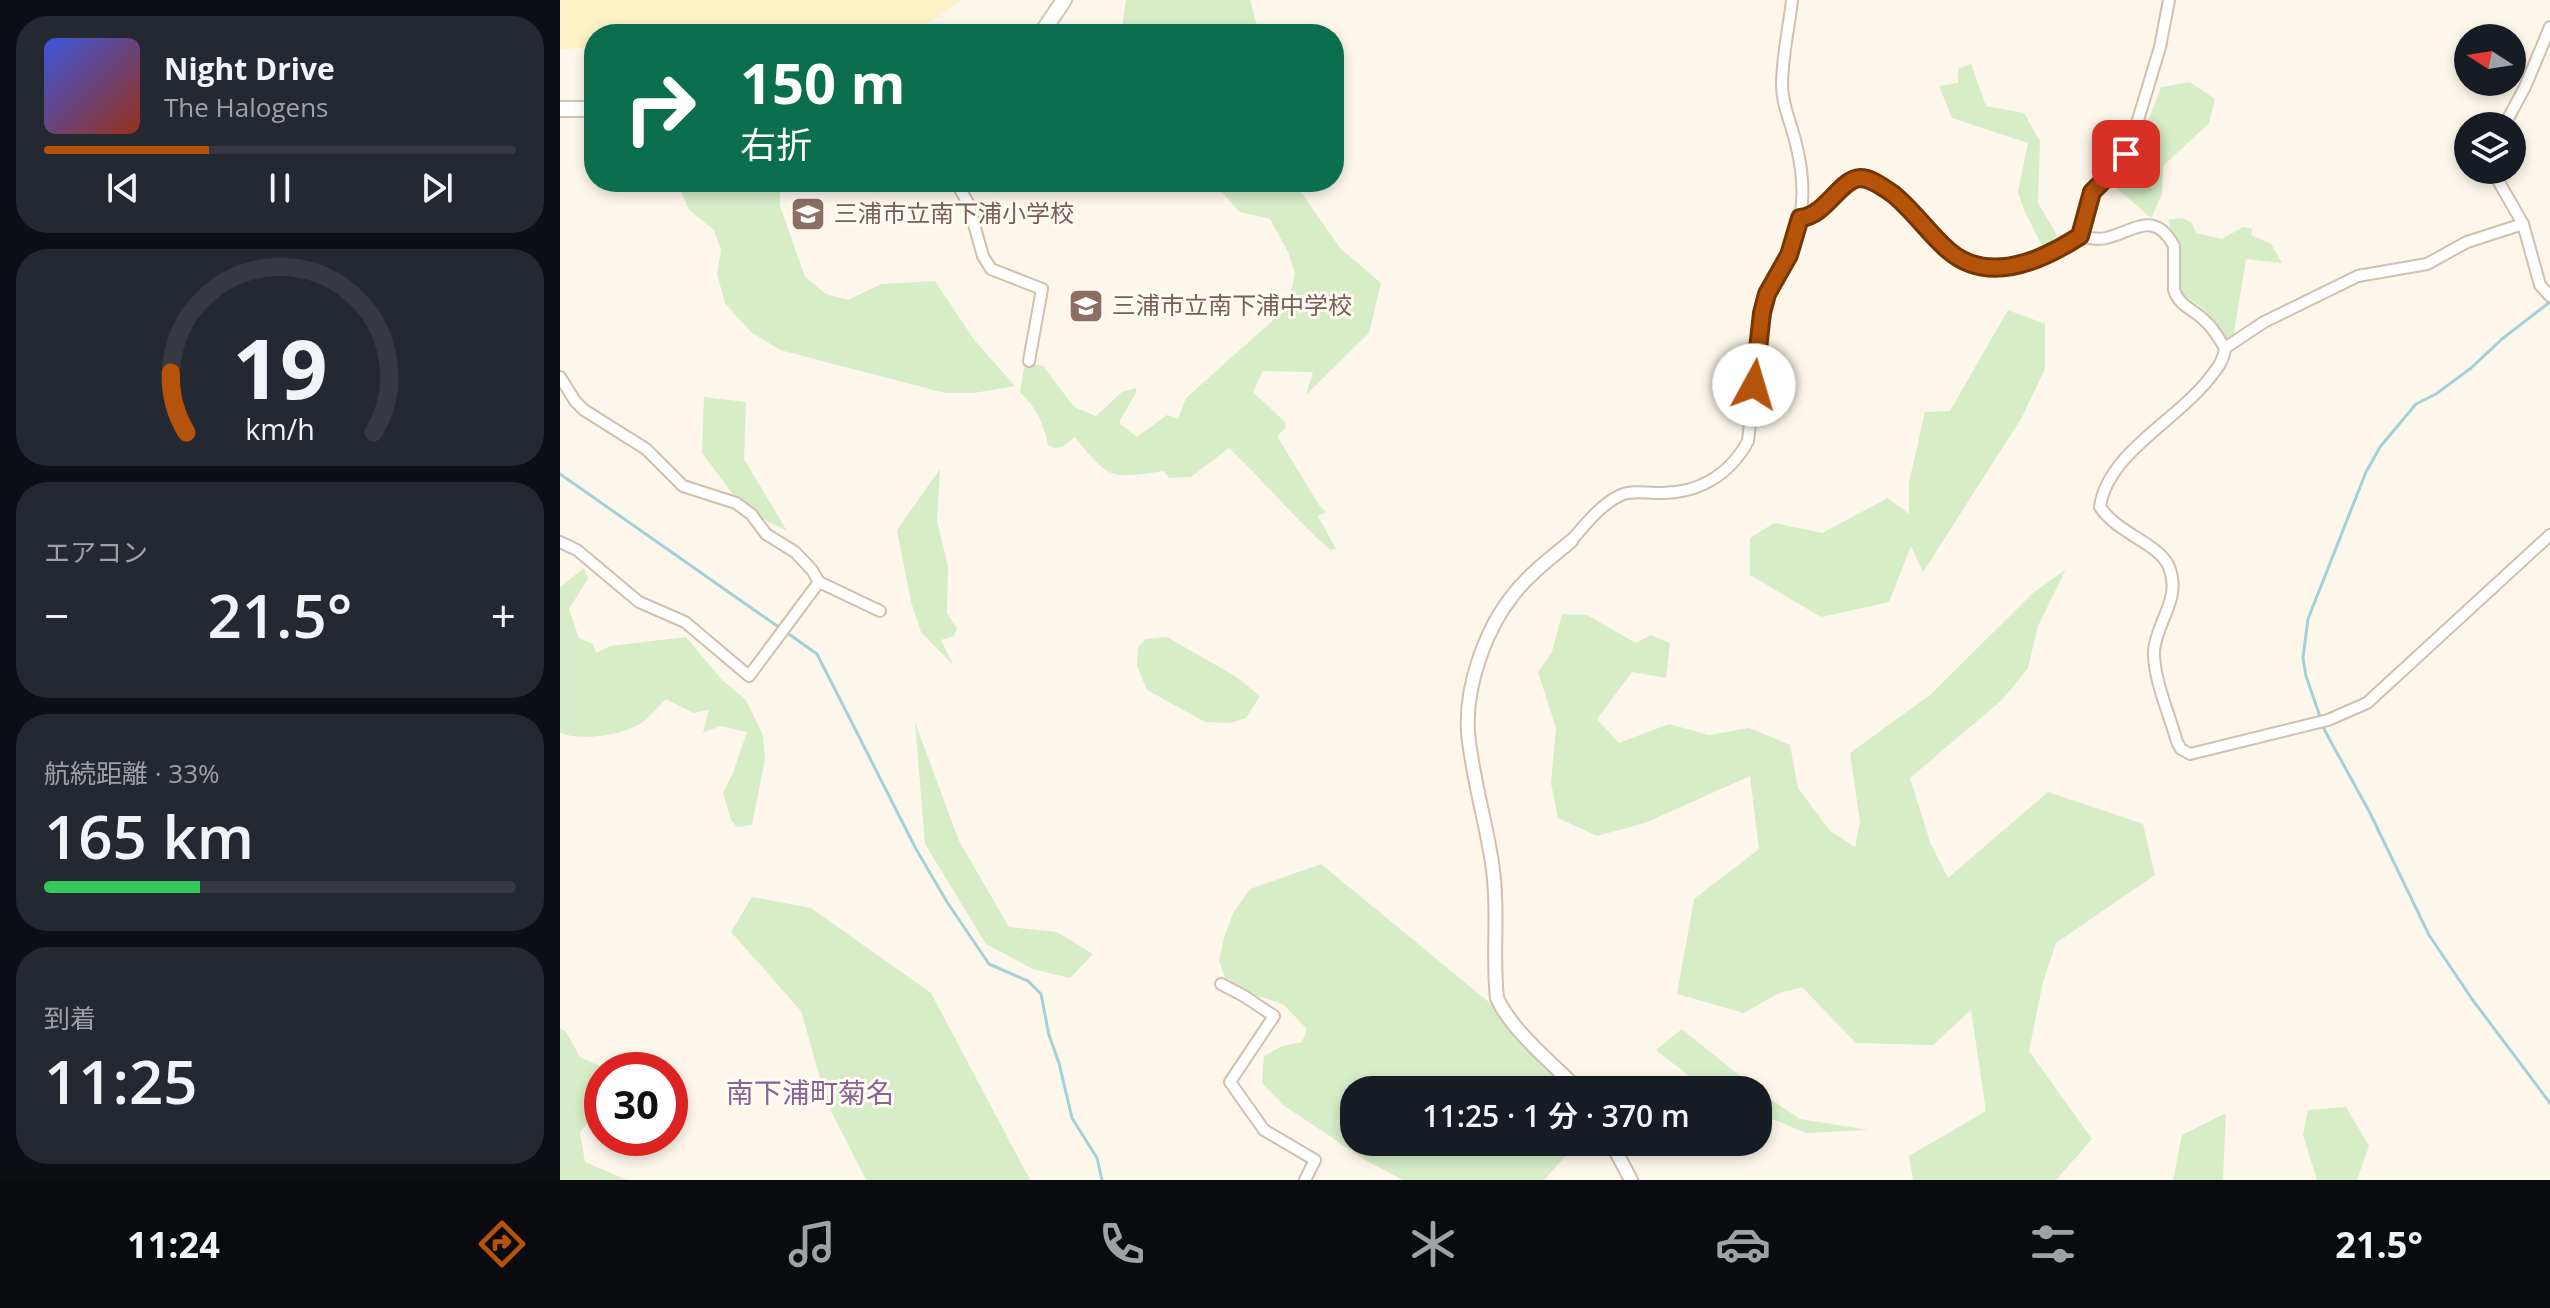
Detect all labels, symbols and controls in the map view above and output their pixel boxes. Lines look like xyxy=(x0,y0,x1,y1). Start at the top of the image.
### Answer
north arrow xyxy=(2454,24,2526,96)
map controls xyxy=(2454,24,2526,184)
text: 150 m xyxy=(740,44,906,120)
text: Night Drive xyxy=(164,48,335,89)
icon: right xyxy=(608,56,712,160)
text: The Halogens xyxy=(164,89,329,125)
button: layers xyxy=(2454,112,2526,184)
text: 右折 xyxy=(740,120,812,169)
pin xyxy=(2092,120,2160,188)
icon: arrive xyxy=(2104,132,2148,176)
icon: previous xyxy=(101,166,145,210)
icon: pause xyxy=(258,166,302,210)
icon: next xyxy=(415,166,459,210)
school or university icon: 三浦市立南下浦小学校 xyxy=(789,195,827,233)
place label: 三浦市立南下浦小学校 xyxy=(834,196,1074,229)
school or university icon: 三浦市立南下浦中学校 xyxy=(1067,287,1105,325)
place label: 三浦市立南下浦中学校 xyxy=(1112,288,1352,321)
text: 19 xyxy=(232,310,328,423)
position arrow xyxy=(1712,343,1796,427)
text: km/h xyxy=(245,409,315,448)
text: エアコン xyxy=(44,534,148,570)
text: 21.5° xyxy=(207,574,353,656)
text: − xyxy=(44,585,69,645)
text: + xyxy=(491,585,516,645)
text: 航続距離 · 33% xyxy=(44,755,220,791)
text: 165 km xyxy=(44,795,254,877)
text: 到着 xyxy=(44,1000,96,1036)
text: 11:25 xyxy=(44,1040,198,1122)
speed limit sign: 30 xyxy=(584,1052,688,1156)
district label: 南下浦町菊名 xyxy=(726,1073,894,1111)
text: 11:25 · 1 分 · 370 m xyxy=(1422,1095,1690,1136)
icon: directions xyxy=(474,1216,530,1272)
icon: music xyxy=(784,1216,840,1272)
icon: phone xyxy=(1094,1216,1150,1272)
icon: climate xyxy=(1405,1216,1461,1272)
icon: car xyxy=(1715,1216,1771,1272)
icon: filters xyxy=(2025,1216,2081,1272)
text: 11:24 xyxy=(127,1220,220,1269)
text: 21.5° xyxy=(2335,1220,2423,1269)

